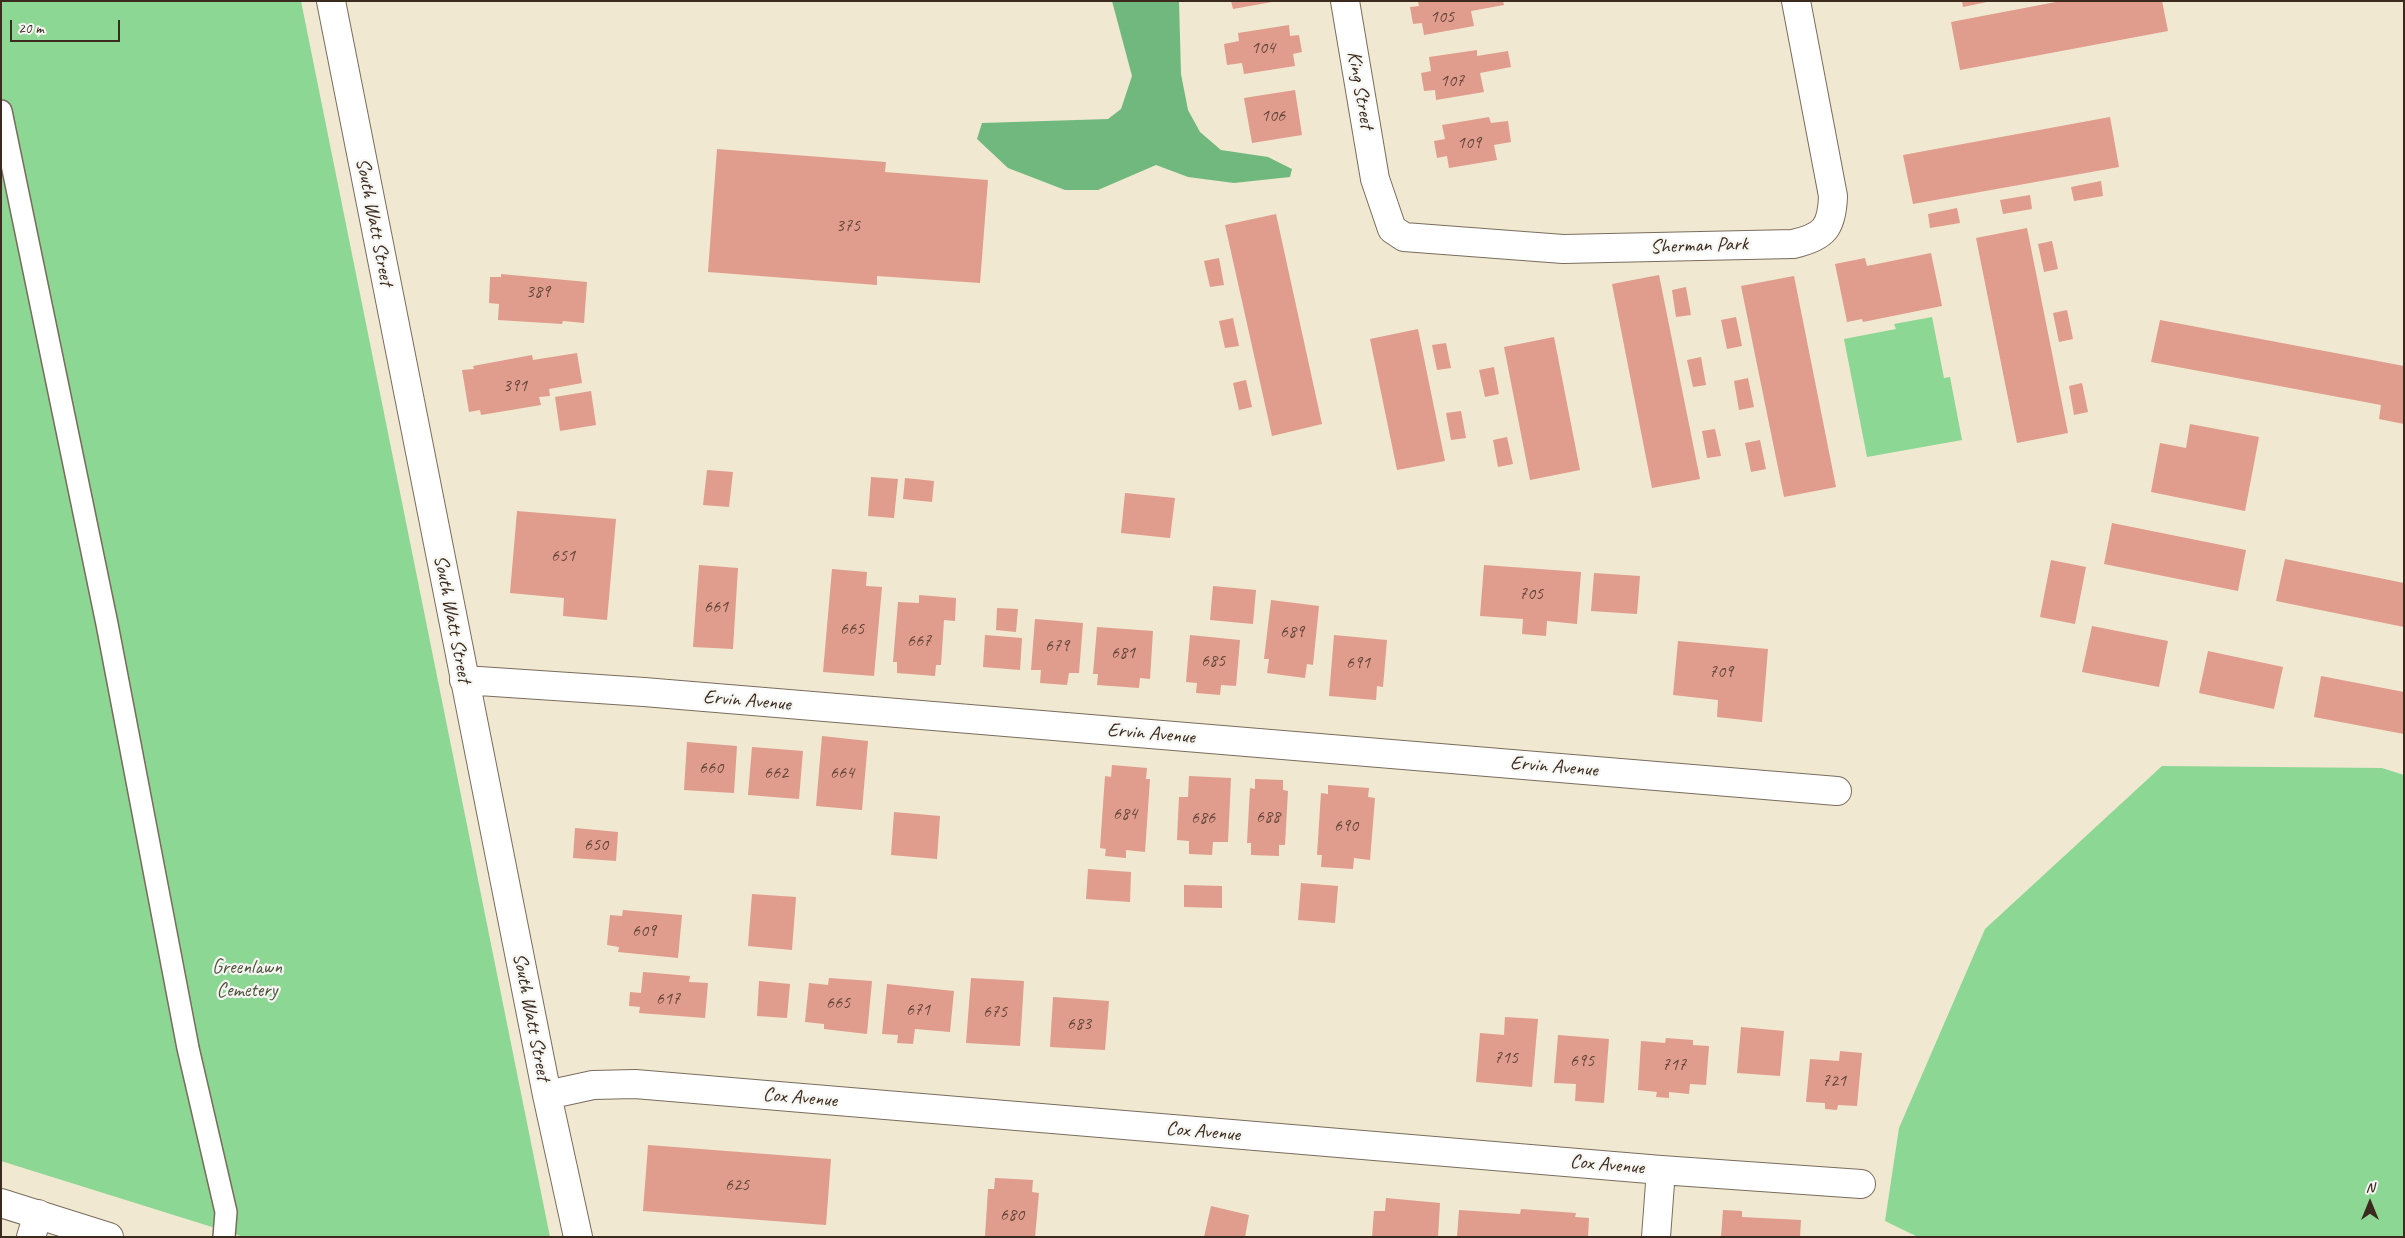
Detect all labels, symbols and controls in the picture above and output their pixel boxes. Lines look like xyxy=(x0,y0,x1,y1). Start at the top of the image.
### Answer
house number: 105 xyxy=(1430,6,1454,28)
scale bar xyxy=(12,10,122,42)
text: 20 m xyxy=(18,19,44,38)
house number: 104 xyxy=(1251,37,1275,59)
street label: King Street xyxy=(1341,49,1379,131)
house number: 107 xyxy=(1440,70,1464,92)
house number: 106 xyxy=(1261,105,1285,127)
house number: 109 xyxy=(1457,132,1481,154)
street label: South Watt Street xyxy=(350,156,398,288)
house number: 375 xyxy=(836,215,860,237)
street label: Sherman Park xyxy=(1650,232,1748,260)
house number: 389 xyxy=(526,281,550,303)
house number: 391 xyxy=(503,375,527,397)
house number: 651 xyxy=(551,545,575,567)
street label: South Watt Street xyxy=(428,553,476,685)
house number: 705 xyxy=(1519,583,1543,605)
house number: 661 xyxy=(704,596,728,618)
house number: 665 xyxy=(840,618,864,640)
house number: 689 xyxy=(1280,621,1304,643)
house number: 667 xyxy=(907,630,931,652)
house number: 679 xyxy=(1045,635,1069,657)
house number: 681 xyxy=(1111,642,1135,664)
house number: 685 xyxy=(1201,650,1225,672)
house number: 691 xyxy=(1346,652,1370,674)
house number: 709 xyxy=(1709,661,1733,683)
street label: Ervin Avenue xyxy=(702,685,792,717)
street label: Ervin Avenue xyxy=(1106,718,1196,750)
street label: Ervin Avenue xyxy=(1509,751,1599,783)
house number: 660 xyxy=(699,757,723,779)
house number: 662 xyxy=(764,762,788,784)
house number: 664 xyxy=(830,762,854,784)
house number: 684 xyxy=(1113,803,1137,825)
house number: 688 xyxy=(1256,806,1280,828)
house number: 686 xyxy=(1191,807,1215,829)
house number: 690 xyxy=(1334,815,1358,837)
house number: 650 xyxy=(584,834,608,856)
house number: 609 xyxy=(632,920,656,942)
street label: South Watt Street xyxy=(507,951,555,1083)
park label: Greenlawn Cemetery xyxy=(212,956,282,1003)
house number: 617 xyxy=(656,988,680,1010)
house number: 665 xyxy=(826,992,850,1014)
house number: 671 xyxy=(906,999,930,1021)
house number: 675 xyxy=(983,1001,1007,1023)
house number: 683 xyxy=(1067,1013,1091,1035)
house number: 715 xyxy=(1494,1047,1518,1069)
house number: 695 xyxy=(1570,1050,1594,1072)
house number: 717 xyxy=(1662,1054,1686,1076)
house number: 721 xyxy=(1822,1070,1846,1092)
street label: Cox Avenue xyxy=(762,1083,838,1113)
street label: Cox Avenue xyxy=(1165,1117,1241,1147)
street label: Cox Avenue xyxy=(1569,1150,1645,1180)
house number: 625 xyxy=(725,1174,749,1196)
north arrow xyxy=(2345,1178,2395,1228)
text: N xyxy=(2366,1179,2374,1196)
house number: 680 xyxy=(1000,1204,1024,1226)

